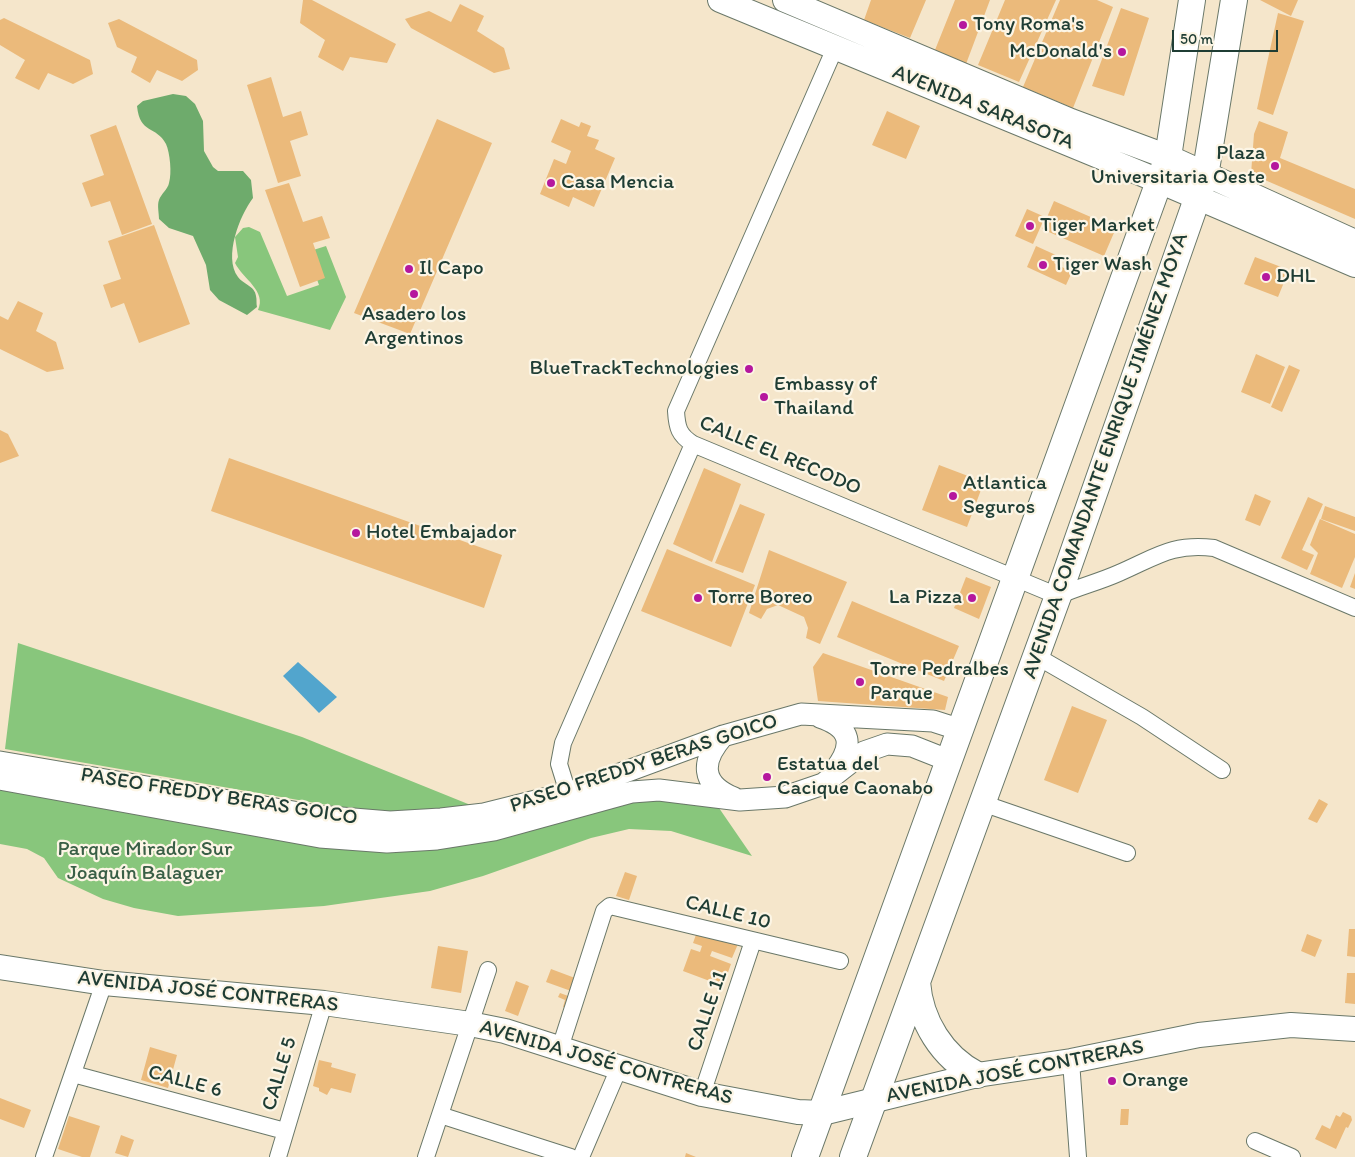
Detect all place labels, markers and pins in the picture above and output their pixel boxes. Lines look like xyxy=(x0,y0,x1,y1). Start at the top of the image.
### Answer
place label: Tony Roma's xyxy=(973,12,1084,38)
marker: Tony Roma's xyxy=(957,19,969,31)
place label: McDonald's xyxy=(1009,39,1112,65)
marker: McDonald's xyxy=(1116,46,1128,58)
place label: Plaza Universitaria Oeste xyxy=(1091,141,1265,191)
marker: Plaza Universitaria Oeste xyxy=(1269,160,1281,172)
place label: Casa Mencia xyxy=(561,170,674,196)
marker: Casa Mencia xyxy=(545,177,557,189)
place label: Tiger Market xyxy=(1040,213,1155,239)
marker: Tiger Market xyxy=(1024,220,1036,232)
place label: Tiger Wash xyxy=(1053,252,1152,278)
place label: Il Capo xyxy=(419,256,484,282)
marker: Tiger Wash xyxy=(1037,259,1049,271)
marker: Il Capo xyxy=(403,263,415,275)
place label: DHL xyxy=(1276,264,1315,290)
marker: DHL xyxy=(1260,271,1272,283)
marker: Asadero los Argentinos xyxy=(408,288,420,300)
place label: Asadero los Argentinos xyxy=(362,302,466,352)
place label: BlueTrackTechnologies xyxy=(529,356,739,382)
marker: BlueTrackTechnologies xyxy=(743,363,755,375)
place label: Embassy of Thailand xyxy=(774,372,877,422)
marker: Embassy of Thailand xyxy=(758,391,770,403)
place label: Atlantica Seguros xyxy=(963,471,1047,521)
marker: Atlantica Seguros xyxy=(947,490,959,502)
place label: Hotel Embajador xyxy=(366,520,517,546)
marker: Hotel Embajador xyxy=(350,527,362,539)
place label: Torre Boreo xyxy=(708,585,813,611)
place label: La Pizza xyxy=(889,585,962,611)
marker: Torre Boreo xyxy=(692,592,704,604)
marker: La Pizza xyxy=(966,592,978,604)
place label: Torre Pedralbes Parque xyxy=(870,657,1009,707)
marker: Torre Pedralbes Parque xyxy=(854,676,866,688)
place label: Estatua del Cacique Caonabo xyxy=(777,752,933,802)
marker: Estatua del Cacique Caonabo xyxy=(761,771,773,783)
place label: Orange xyxy=(1122,1068,1188,1094)
marker: Orange xyxy=(1106,1075,1118,1087)

